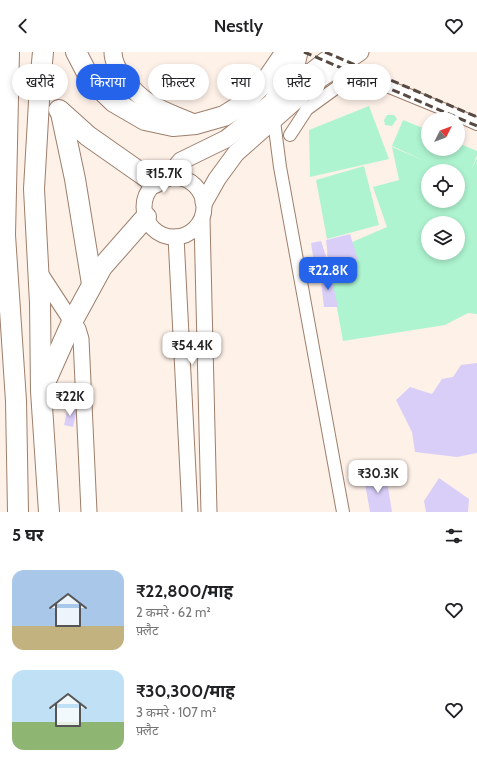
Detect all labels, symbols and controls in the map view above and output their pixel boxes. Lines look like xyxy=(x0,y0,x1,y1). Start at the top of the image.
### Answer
icon: back xyxy=(12,15,34,37)
text: Nestly xyxy=(214,15,263,37)
icon: heart xyxy=(443,15,465,37)
chip: खरीदें xyxy=(12,64,68,100)
chip: किराया xyxy=(76,64,140,100)
chip: फ़िल्टर xyxy=(148,64,209,100)
chip: नया xyxy=(217,64,265,100)
chip: फ़्लैट xyxy=(273,64,325,100)
chip: मकान xyxy=(333,64,391,100)
north arrow xyxy=(421,112,465,156)
map controls xyxy=(421,112,465,260)
pin: ₹15.7K xyxy=(131,160,197,194)
button: locate xyxy=(421,164,465,208)
text: ₹15.7K xyxy=(146,165,182,181)
button: layers xyxy=(421,216,465,260)
pin: ₹22.8K xyxy=(295,257,361,291)
text: ₹22.8K xyxy=(308,262,348,278)
pin: ₹54.4K xyxy=(159,332,225,366)
text: ₹54.4K xyxy=(171,337,213,353)
pin: ₹22K xyxy=(46,383,94,417)
text: ₹22K xyxy=(56,388,85,404)
pin: ₹30.3K xyxy=(345,460,411,494)
text: ₹30.3K xyxy=(357,465,399,481)
text: 5 घर xyxy=(12,525,43,545)
icon: filters xyxy=(443,525,465,547)
text: ₹22,800/माह xyxy=(136,581,233,601)
icon: home xyxy=(44,586,92,634)
icon: heart xyxy=(443,599,465,621)
text: 2 कमरे · 62 m² xyxy=(136,604,211,620)
text: फ़्लैट xyxy=(136,622,159,638)
text: ₹30,300/माह xyxy=(136,681,235,701)
icon: home xyxy=(44,686,92,734)
icon: heart xyxy=(443,699,465,721)
text: 3 कमरे · 107 m² xyxy=(136,704,216,720)
text: फ़्लैट xyxy=(136,722,159,738)

